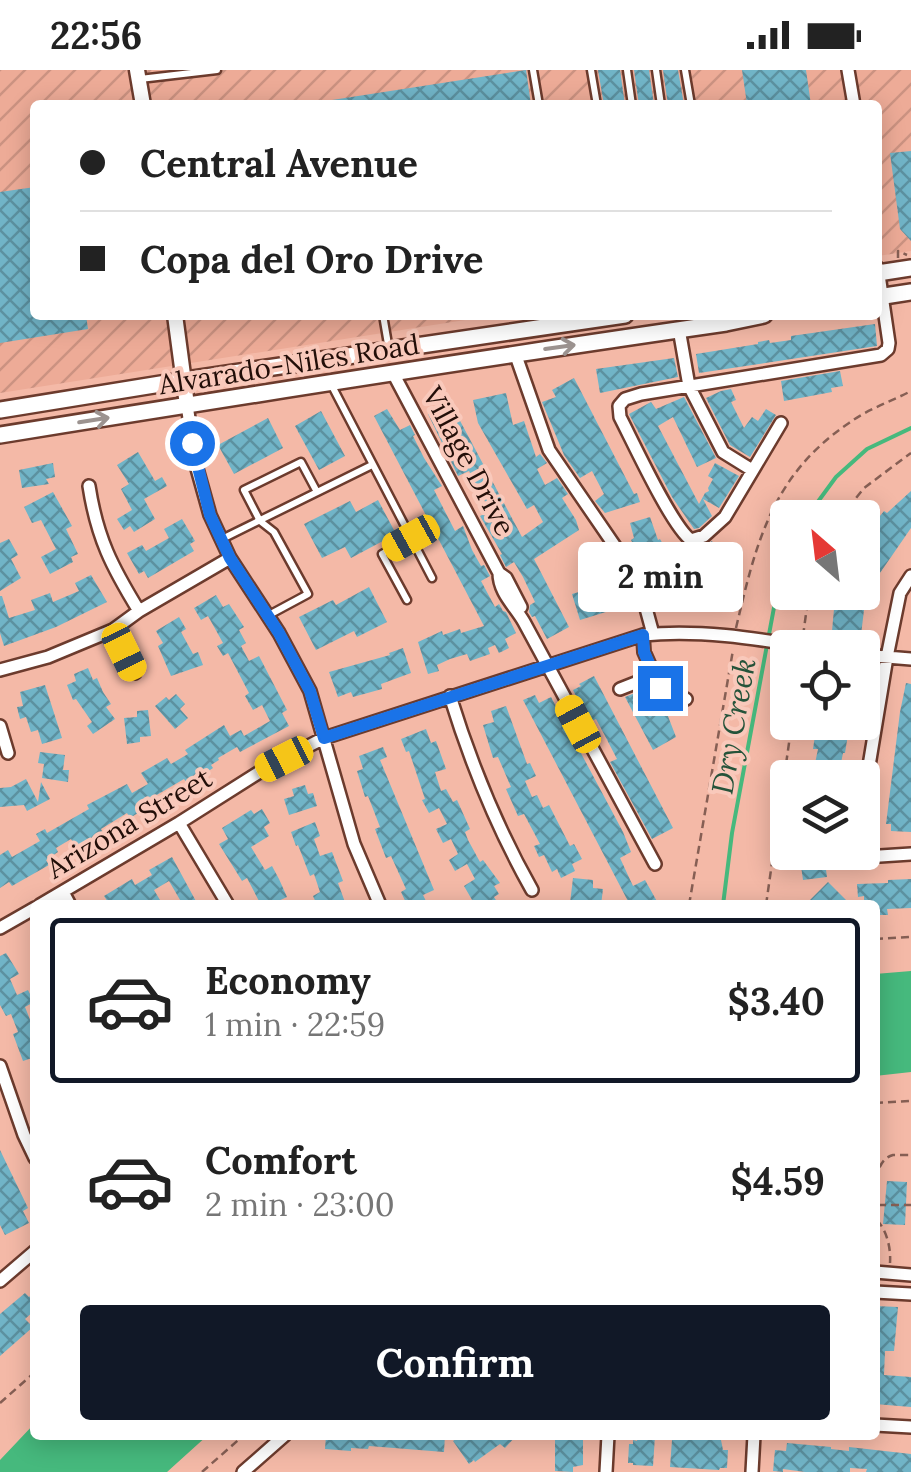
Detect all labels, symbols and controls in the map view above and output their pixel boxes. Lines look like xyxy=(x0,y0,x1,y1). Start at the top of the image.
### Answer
text: 22:56 xyxy=(50,11,142,59)
text: Central Avenue xyxy=(140,139,418,187)
text: Copa del Oro Drive xyxy=(140,235,484,283)
street label: Alvarado-Niles Road xyxy=(155,326,422,403)
one-way arrow xyxy=(544,337,576,355)
street label: Village Drive xyxy=(414,380,523,542)
one-way arrow xyxy=(77,410,109,429)
route start xyxy=(170,421,215,466)
north arrow xyxy=(770,500,880,610)
map controls xyxy=(770,500,880,870)
car xyxy=(377,510,445,566)
callout: 2 min xyxy=(578,543,742,613)
text: 2 min xyxy=(618,556,703,597)
car xyxy=(97,618,151,686)
button: locate xyxy=(770,630,880,740)
water label: Dry Creek xyxy=(702,655,764,797)
route end xyxy=(638,666,683,711)
car xyxy=(551,690,605,758)
car xyxy=(250,732,318,786)
street label: Arizona Street xyxy=(39,760,218,887)
button: layers xyxy=(770,760,880,870)
icon: car xyxy=(85,956,175,1046)
text: Economy xyxy=(205,956,371,1004)
text: $3.40 xyxy=(728,977,825,1025)
text: 1 min · 22:59 xyxy=(205,1004,385,1045)
icon: car xyxy=(85,1136,175,1226)
text: Comfort xyxy=(205,1136,357,1184)
text: $4.59 xyxy=(731,1157,825,1205)
text: 2 min · 23:00 xyxy=(205,1184,395,1225)
button: Confirm xyxy=(80,1305,830,1420)

